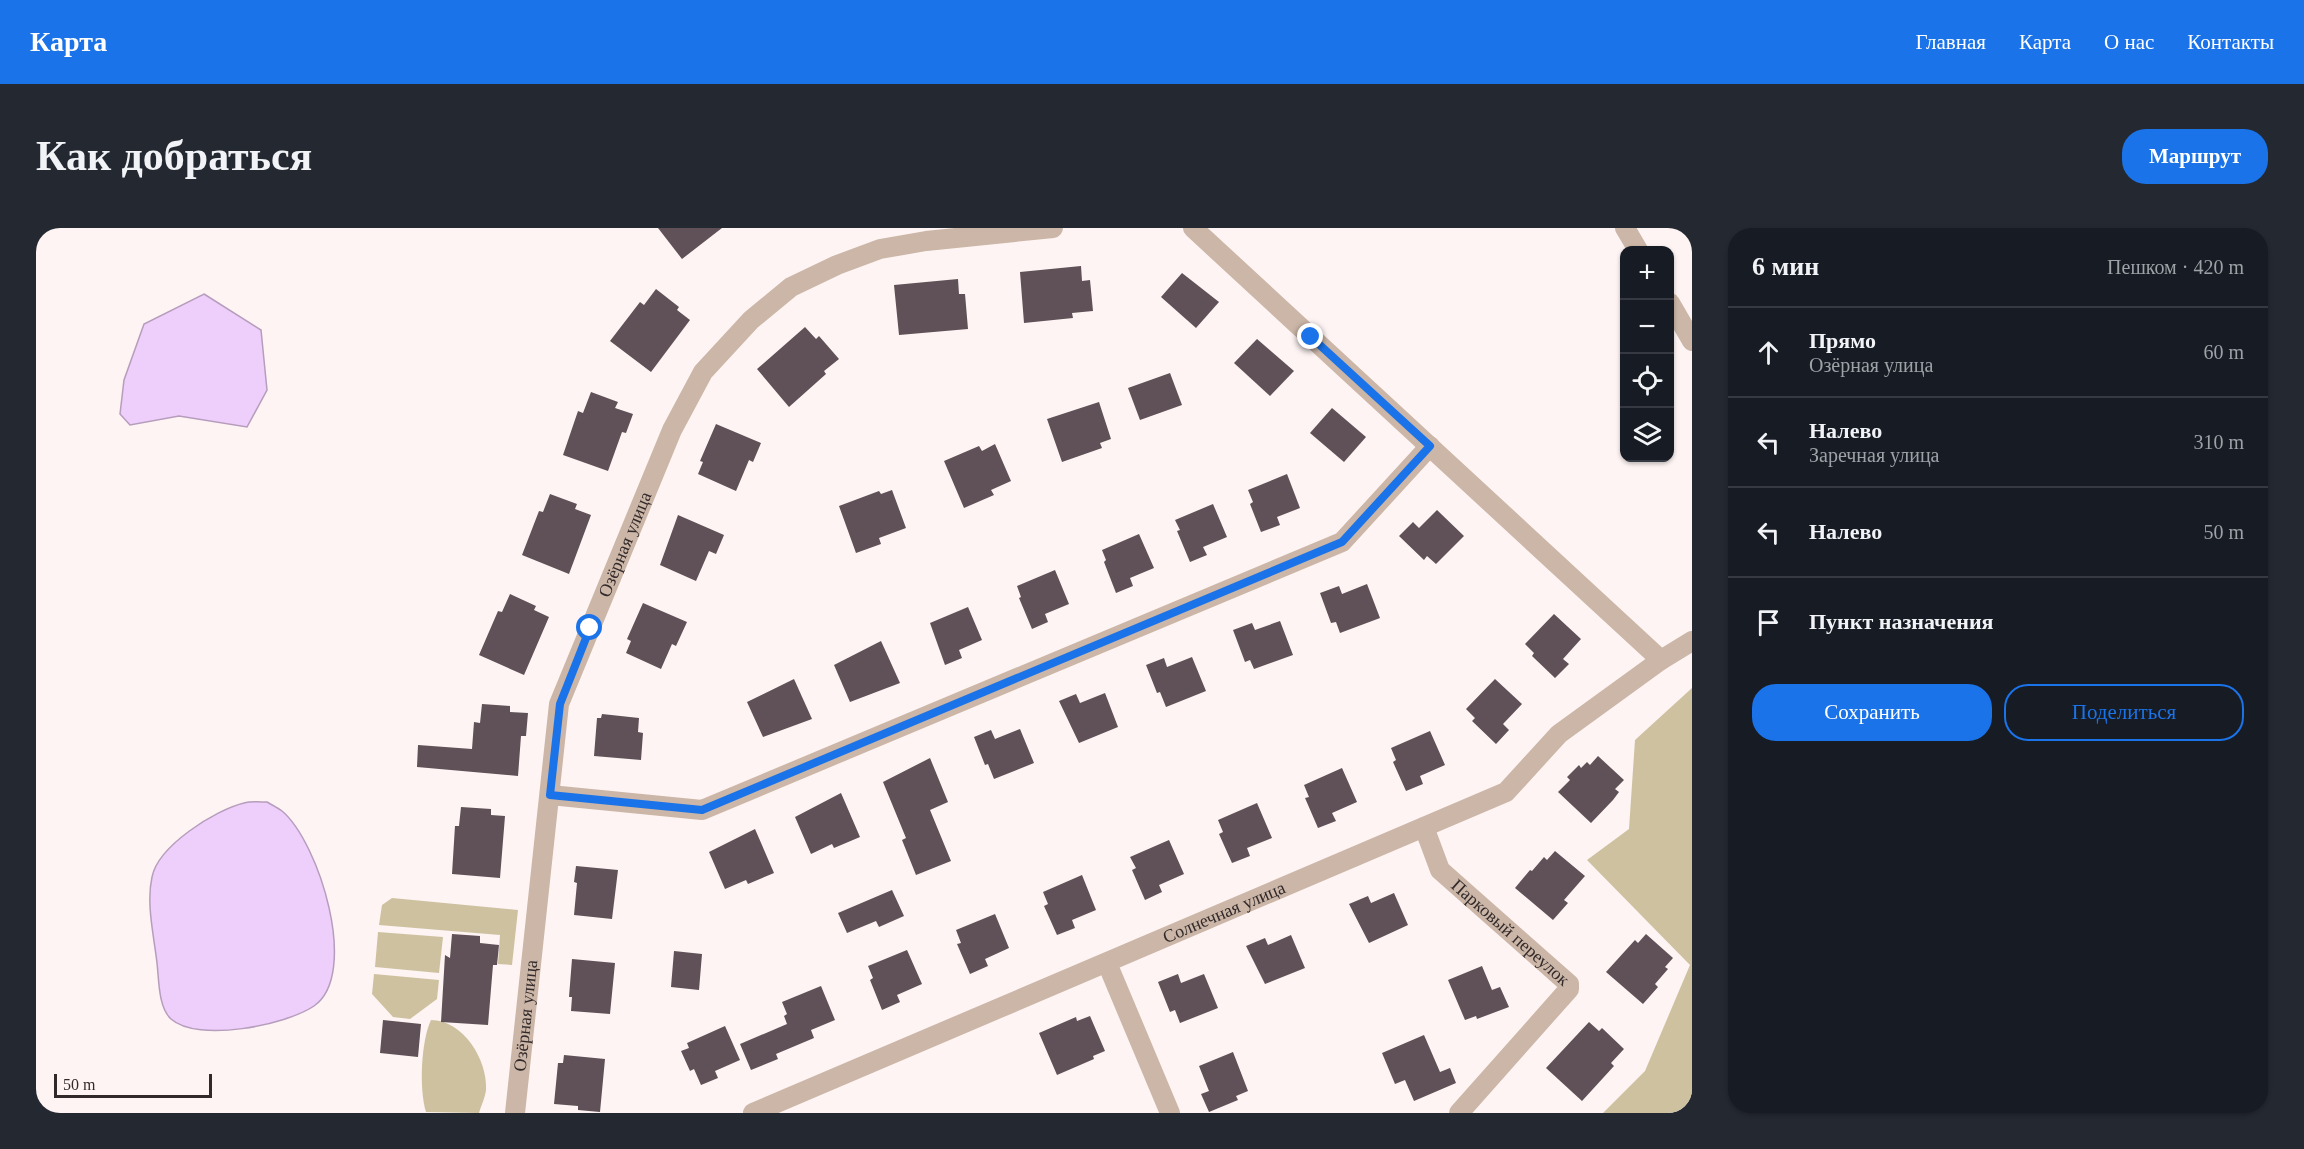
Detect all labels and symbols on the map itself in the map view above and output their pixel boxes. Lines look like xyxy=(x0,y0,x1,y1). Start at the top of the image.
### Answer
route end xyxy=(1297,323,1323,349)
street label: Озёрная улица xyxy=(594,489,655,600)
route start xyxy=(576,614,602,640)
street label: Парковый переулок xyxy=(1447,875,1574,990)
street label: Солнечная улица xyxy=(1160,877,1288,947)
street label: Озёрная улица xyxy=(510,959,541,1072)
scale bar xyxy=(54,1071,212,1098)

